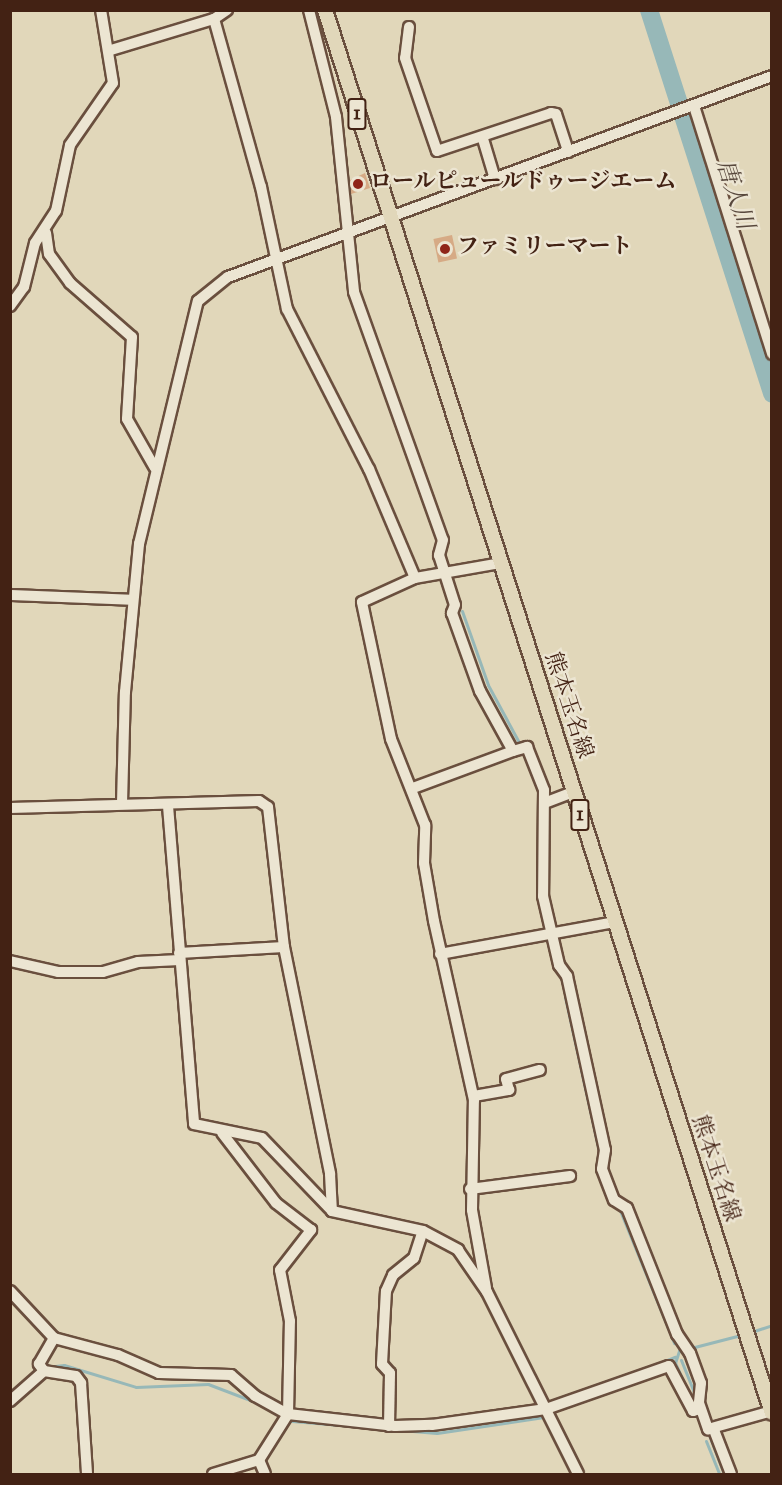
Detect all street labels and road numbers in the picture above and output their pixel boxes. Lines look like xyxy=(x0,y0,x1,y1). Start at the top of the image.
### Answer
road number: 1 xyxy=(346,96,368,132)
street label: 熊本玉名線 xyxy=(537,650,597,762)
road number: 1 xyxy=(570,797,590,833)
street label: 熊本玉名線 xyxy=(684,1113,744,1225)

